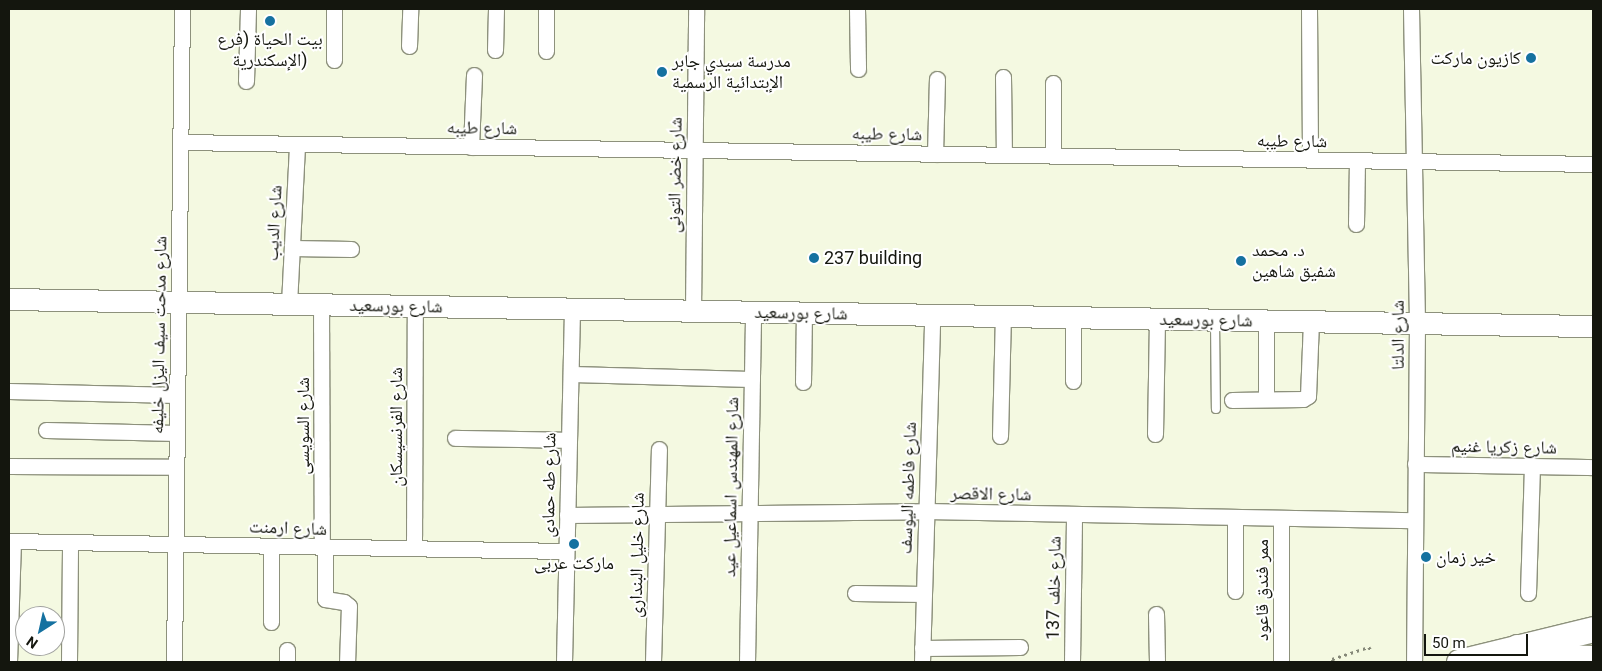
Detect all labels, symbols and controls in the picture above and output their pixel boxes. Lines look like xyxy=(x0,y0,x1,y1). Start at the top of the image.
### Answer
marker: بيت الحياة (فرع الإسكندرية) xyxy=(264,15,276,27)
place label: بيت الحياة (فرع الإسكندرية) xyxy=(217,29,323,72)
place label: كازيون ماركت xyxy=(1431,47,1521,69)
place label: مدرسة سيدي جابر الإبتدائية الرسمية xyxy=(672,51,791,94)
marker: كازيون ماركت xyxy=(1525,52,1537,64)
marker: مدرسة سيدي جابر الإبتدائية الرسمية xyxy=(656,66,668,78)
street label: شارع طيبه xyxy=(447,117,517,139)
street label: شارع خضر التونى xyxy=(663,117,687,233)
street label: شارع طيبه xyxy=(852,123,922,145)
street label: شارع طيبه xyxy=(1257,130,1327,152)
street label: شارع الديب xyxy=(261,184,287,262)
street label: شارع مدحت سيف اليزل خليفه xyxy=(146,236,172,434)
place label: د. محمد شفيق شاهين xyxy=(1252,240,1336,282)
place label: 237 building xyxy=(824,247,922,269)
marker: 237 building xyxy=(808,252,820,264)
marker: د. محمد شفيق شاهين xyxy=(1234,254,1248,268)
street label: شارع بورسعيد xyxy=(349,294,443,318)
street label: شارع الدلتا xyxy=(1387,300,1409,370)
street label: شارع بورسعيد xyxy=(754,301,848,325)
street label: شارع بورسعيد xyxy=(1159,308,1253,332)
street label: شارع الفرنسيسكان xyxy=(385,367,407,487)
street label: شارع السويسى xyxy=(292,377,314,475)
street label: شارع المهندس اسماعيل عيد xyxy=(719,397,743,577)
street label: شارع فاطمه اليوسف xyxy=(895,422,921,554)
street label: شارع طه حمادى xyxy=(537,432,561,538)
street label: شارع زكريا غنيم xyxy=(1451,435,1557,459)
street label: شارع الاقصر xyxy=(950,482,1032,506)
street label: شارع خليل البندارى xyxy=(625,492,649,618)
street label: شارع ارمنت xyxy=(249,516,327,540)
street label: شارع خلف 137 xyxy=(1042,536,1066,640)
marker: ماركت عربى xyxy=(568,538,580,550)
street label: ممر فندق قاعود xyxy=(1251,539,1273,641)
place label: خير زمان xyxy=(1436,546,1496,568)
marker: خير زمان xyxy=(1420,551,1432,563)
place label: ماركت عربى xyxy=(534,552,614,574)
north arrow xyxy=(15,606,65,656)
scale bar xyxy=(1427,624,1531,656)
text: N xyxy=(23,633,41,652)
text: 50 m xyxy=(1432,634,1466,652)

